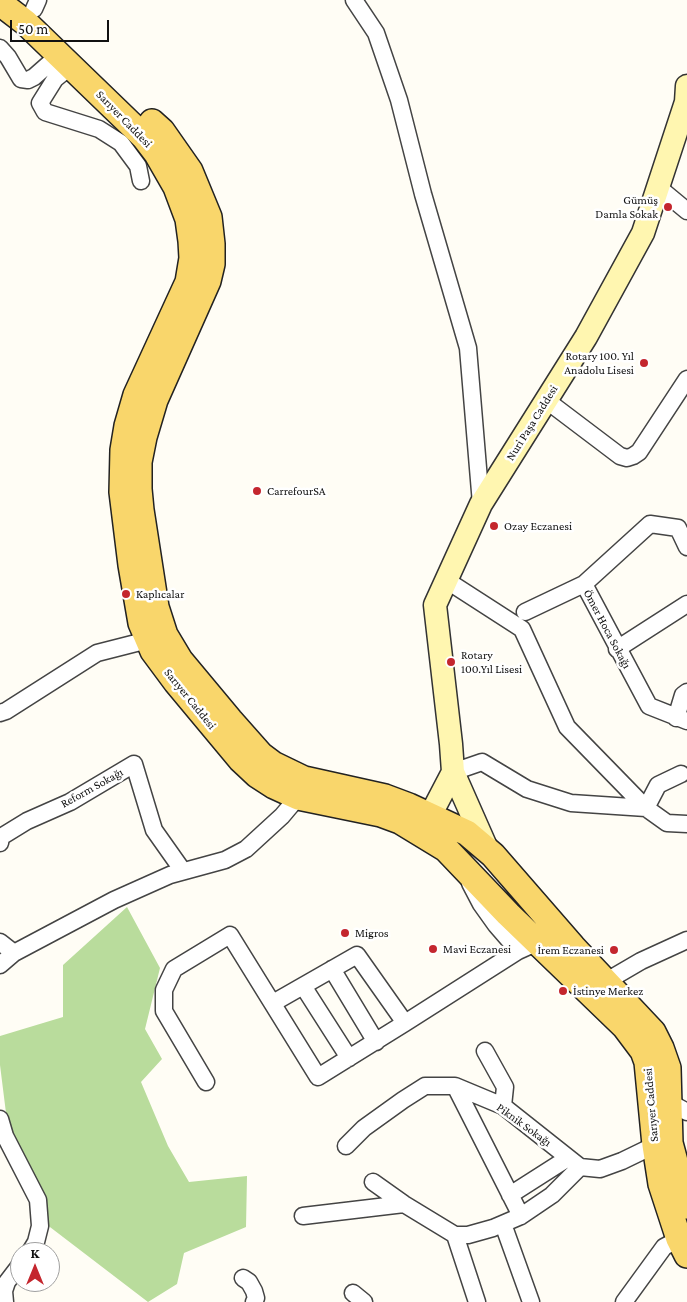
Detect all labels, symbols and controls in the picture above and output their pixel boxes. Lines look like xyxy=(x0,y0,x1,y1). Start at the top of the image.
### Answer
scale bar xyxy=(12,10,111,42)
text: 50 m xyxy=(18,21,48,37)
street label: Sarıyer Caddesi xyxy=(93,87,155,151)
place label: Gümüş Damla Sokak xyxy=(595,193,658,221)
marker: Gümüş Damla Sokak xyxy=(662,201,674,213)
place label: Rotary 100. Yıl Anadolu Lisesi xyxy=(564,349,634,377)
marker: Rotary 100. Yıl Anadolu Lisesi xyxy=(638,357,650,369)
street label: Nuri Paşa Caddesi xyxy=(503,383,561,463)
place label: CarrefourSA xyxy=(267,484,326,498)
marker: CarrefourSA xyxy=(251,485,263,497)
place label: Ozay Eczanesi xyxy=(504,519,572,533)
marker: Ozay Eczanesi xyxy=(488,520,500,532)
place label: Kaplıcalar xyxy=(136,587,184,601)
street label: Ömer Hoca Sokağı xyxy=(580,587,634,671)
marker: Kaplıcalar xyxy=(120,588,132,600)
place label: Rotary 100.Yıl Lisesi xyxy=(461,648,522,676)
marker: Rotary 100.Yıl Lisesi xyxy=(445,656,457,668)
street label: Sarıyer Caddesi xyxy=(161,666,219,732)
street label: Reform Sokağı xyxy=(58,765,126,811)
place label: Migros xyxy=(355,926,389,940)
marker: Migros xyxy=(339,927,351,939)
place label: Mavi Eczanesi xyxy=(443,942,511,956)
marker: Mavi Eczanesi xyxy=(427,943,439,955)
place label: İrem Eczanesi xyxy=(537,943,604,957)
marker: İrem Eczanesi xyxy=(608,944,620,956)
place label: İstinye Merkez xyxy=(573,984,643,998)
marker: İstinye Merkez xyxy=(557,985,569,997)
street label: Sarıyer Caddesi xyxy=(641,1067,661,1143)
street label: Piknik Sokağı xyxy=(494,1100,554,1150)
north arrow xyxy=(10,1242,60,1292)
text: K xyxy=(31,1245,39,1261)

